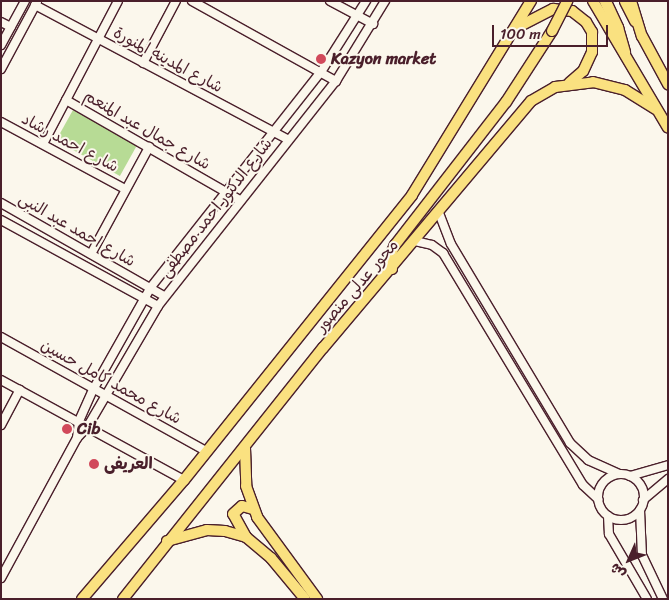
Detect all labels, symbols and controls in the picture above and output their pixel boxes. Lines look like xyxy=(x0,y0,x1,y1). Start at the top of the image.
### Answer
scale bar xyxy=(494,15,610,47)
text: 100 m xyxy=(500,21,541,47)
street label: شارع المدينه المنورة xyxy=(110,23,226,97)
place label: Kazyon market xyxy=(331,49,436,69)
marker: Kazyon market xyxy=(315,53,327,65)
street label: شارع جمال عبد المنعم xyxy=(80,86,214,174)
street label: شارع احمد رشاد xyxy=(18,109,122,177)
street label: شارع الدكتور احمد مصطفى xyxy=(156,134,276,282)
street label: شارع احمد عبد النبى xyxy=(15,189,139,271)
street label: محور عدلى منصور xyxy=(312,236,402,336)
street label: شارع محمد كامل حسين xyxy=(38,335,184,429)
place label: Cib xyxy=(77,419,100,439)
marker: Cib xyxy=(61,423,73,435)
place label: العريفى xyxy=(104,454,153,474)
marker: العريفى xyxy=(88,458,100,470)
north arrow xyxy=(604,535,654,585)
text: ش xyxy=(604,557,632,585)

